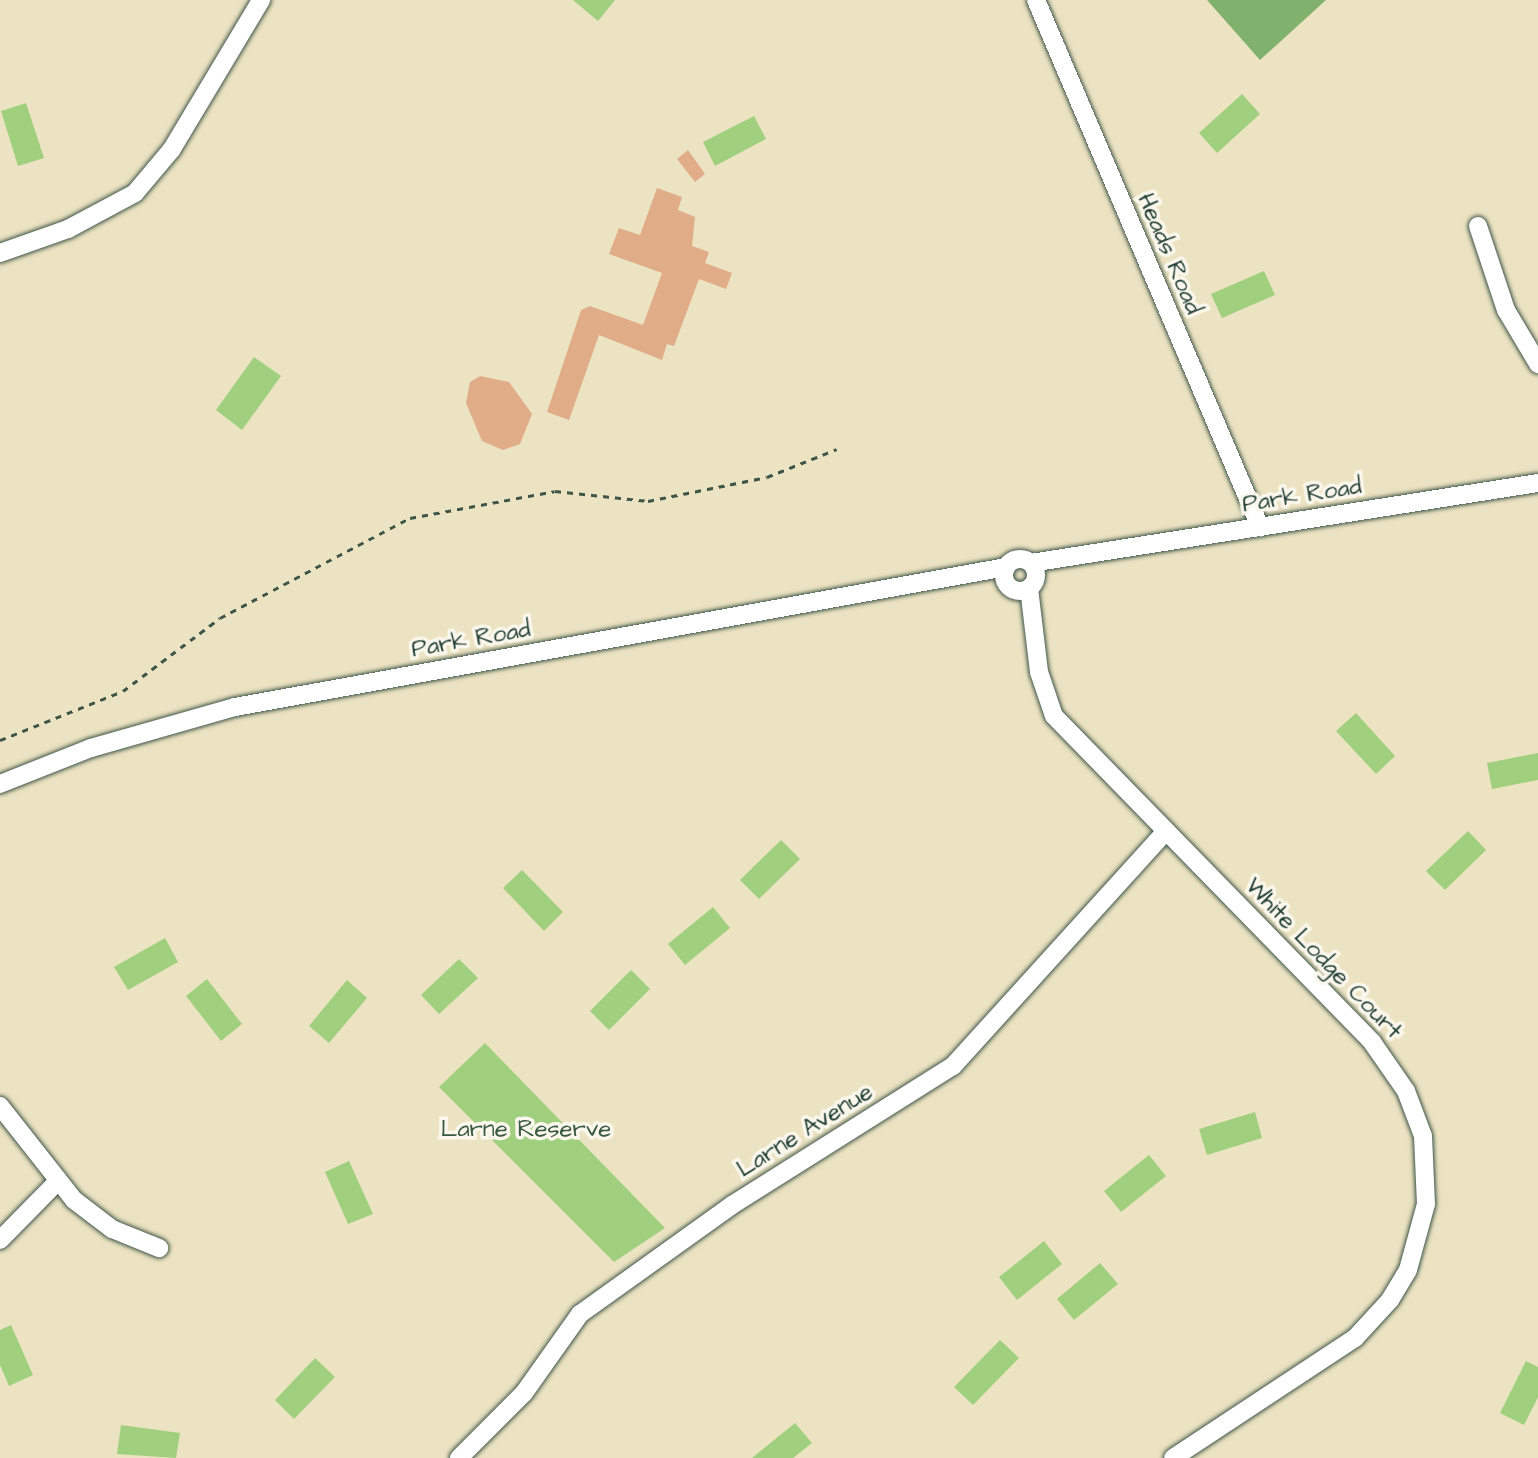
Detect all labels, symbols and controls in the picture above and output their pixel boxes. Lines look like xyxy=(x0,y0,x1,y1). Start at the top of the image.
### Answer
street label: Heads Road xyxy=(1131,189,1207,319)
street label: Park Road xyxy=(1240,472,1364,520)
street label: Park Road xyxy=(409,615,533,665)
street label: White Lodge Court xyxy=(1239,872,1407,1046)
street label: Larne Avenue xyxy=(732,1078,878,1184)
park label: Larne Reserve xyxy=(441,1116,611,1144)

